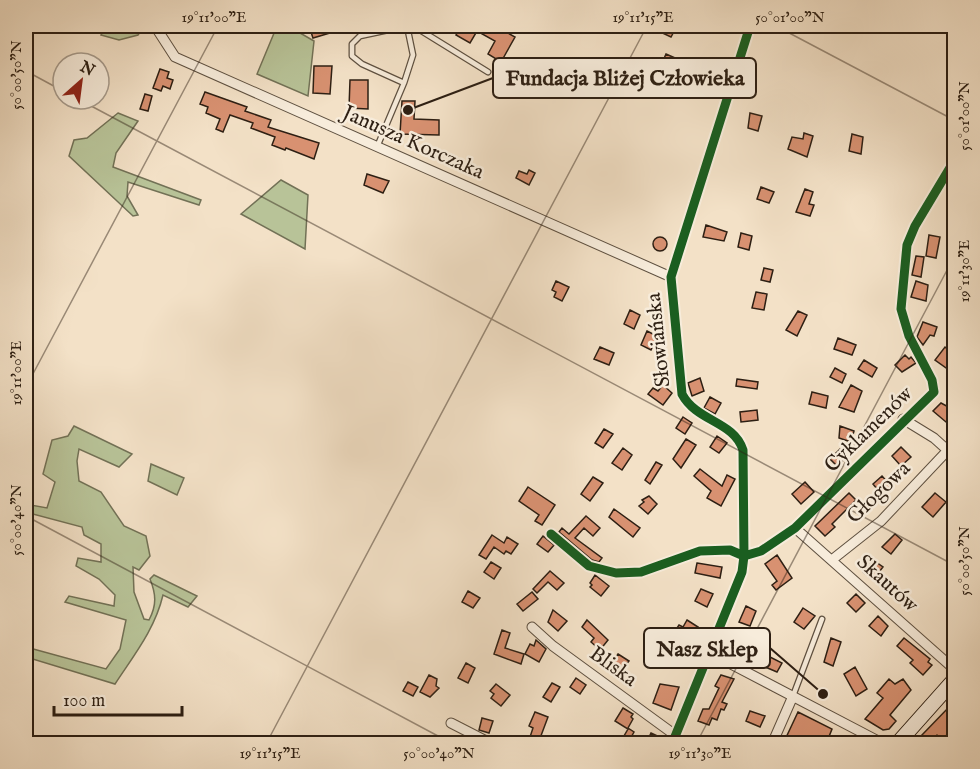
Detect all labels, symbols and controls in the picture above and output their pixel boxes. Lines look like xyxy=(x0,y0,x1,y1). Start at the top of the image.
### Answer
text: 19°11'00"E xyxy=(182,8,246,27)
text: 19°11'15"E xyxy=(612,8,674,27)
text: 50°01'00"N xyxy=(755,8,825,27)
text: 50°00'50"N xyxy=(7,40,26,110)
north arrow xyxy=(51,51,111,111)
text: N xyxy=(75,57,98,82)
callout: Fundacja Bliżej Człowieka xyxy=(493,58,756,98)
text: Fundacja Bliżej Człowieka xyxy=(506,65,745,93)
text: 50°01'00"N xyxy=(955,81,974,151)
street label: Janusza Korczaka xyxy=(336,99,489,187)
text: 19°11'30"E xyxy=(955,239,974,303)
street label: Słowiańska xyxy=(641,290,677,389)
text: 19°11'00"E xyxy=(7,341,26,405)
street label: Cyklamenów xyxy=(819,380,920,479)
street label: Głogowa xyxy=(841,455,917,530)
text: 50°00'40"N xyxy=(7,484,26,556)
text: 50°00'50"N xyxy=(955,526,974,596)
street label: Skautów xyxy=(850,549,924,620)
callout: Nasz Sklep xyxy=(644,628,770,668)
text: Nasz Sklep xyxy=(655,636,758,664)
street label: Bliska xyxy=(584,641,643,694)
scale bar xyxy=(54,679,182,717)
text: 100 m xyxy=(63,690,105,713)
text: 19°11'15"E xyxy=(239,744,301,763)
text: 50°00'40"N xyxy=(403,744,475,763)
text: 19°11'30"E xyxy=(668,744,732,763)

